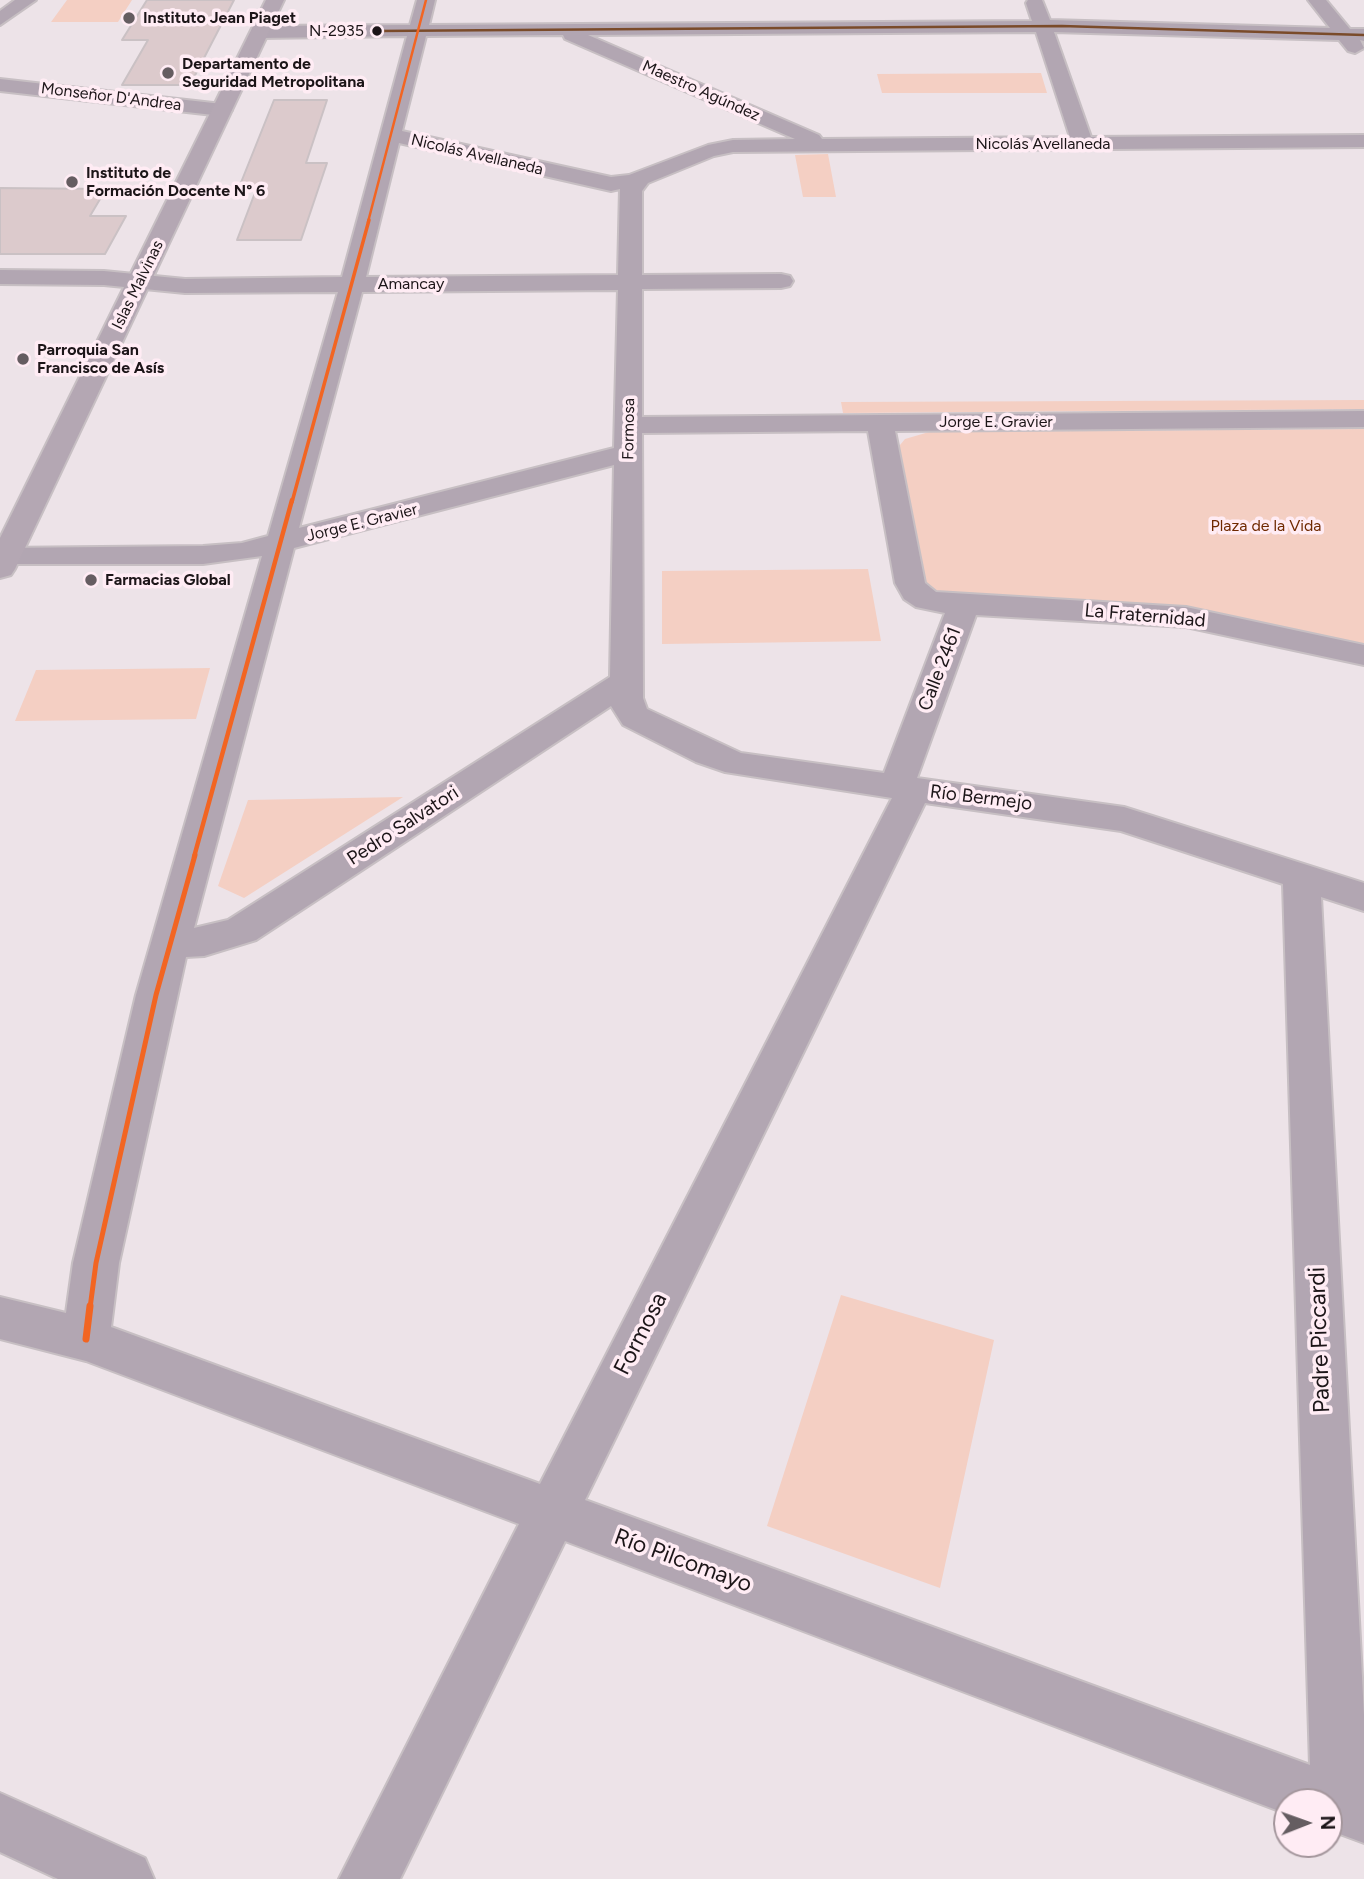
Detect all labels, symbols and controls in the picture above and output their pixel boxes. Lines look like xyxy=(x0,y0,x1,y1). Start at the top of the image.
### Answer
place label: Instituto Jean Piaget xyxy=(143,8,296,28)
marker: Instituto Jean Piaget xyxy=(121,10,137,26)
place label: N-2935 xyxy=(309,21,364,41)
marker: N-2935 xyxy=(370,24,384,38)
place label: Departamento de Seguridad Metropolitana xyxy=(182,54,365,92)
street label: Maestro Agúndez xyxy=(639,57,763,125)
marker: Departamento de Seguridad Metropolitana xyxy=(160,65,176,81)
street label: Monseñor D'Andrea xyxy=(40,79,182,115)
street label: Nicolás Avellaneda xyxy=(409,130,545,180)
street label: Nicolás Avellaneda xyxy=(975,134,1111,154)
place label: Instituto de Formación Docente N° 6 xyxy=(86,163,265,201)
marker: Instituto de Formación Docente N° 6 xyxy=(64,174,80,190)
street label: Islas Malvinas xyxy=(108,237,168,333)
street label: Amancay xyxy=(378,274,444,294)
place label: Parroquia San Francisco de Asís xyxy=(37,340,164,378)
marker: Parroquia San Francisco de Asís xyxy=(15,351,31,367)
street label: Formosa xyxy=(619,398,639,460)
street label: Jorge E. Gravier xyxy=(939,412,1053,432)
street label: Jorge E. Gravier xyxy=(305,500,419,546)
park label: Plaza de la Vida xyxy=(1211,516,1321,536)
place label: Farmacias Global xyxy=(105,570,231,590)
marker: Farmacias Global xyxy=(83,572,99,588)
street label: La Fraternidad xyxy=(1084,599,1206,633)
street label: Calle 2461 xyxy=(914,624,966,714)
street label: Río Bermejo xyxy=(928,780,1034,816)
street label: Pedro Salvatori xyxy=(343,781,463,871)
street label: Padre Piccardi xyxy=(1304,1266,1336,1414)
street label: Formosa xyxy=(609,1288,673,1380)
street label: Río Pilcomayo xyxy=(610,1523,756,1599)
north arrow xyxy=(1273,1788,1343,1858)
text: N xyxy=(1316,1815,1339,1830)

